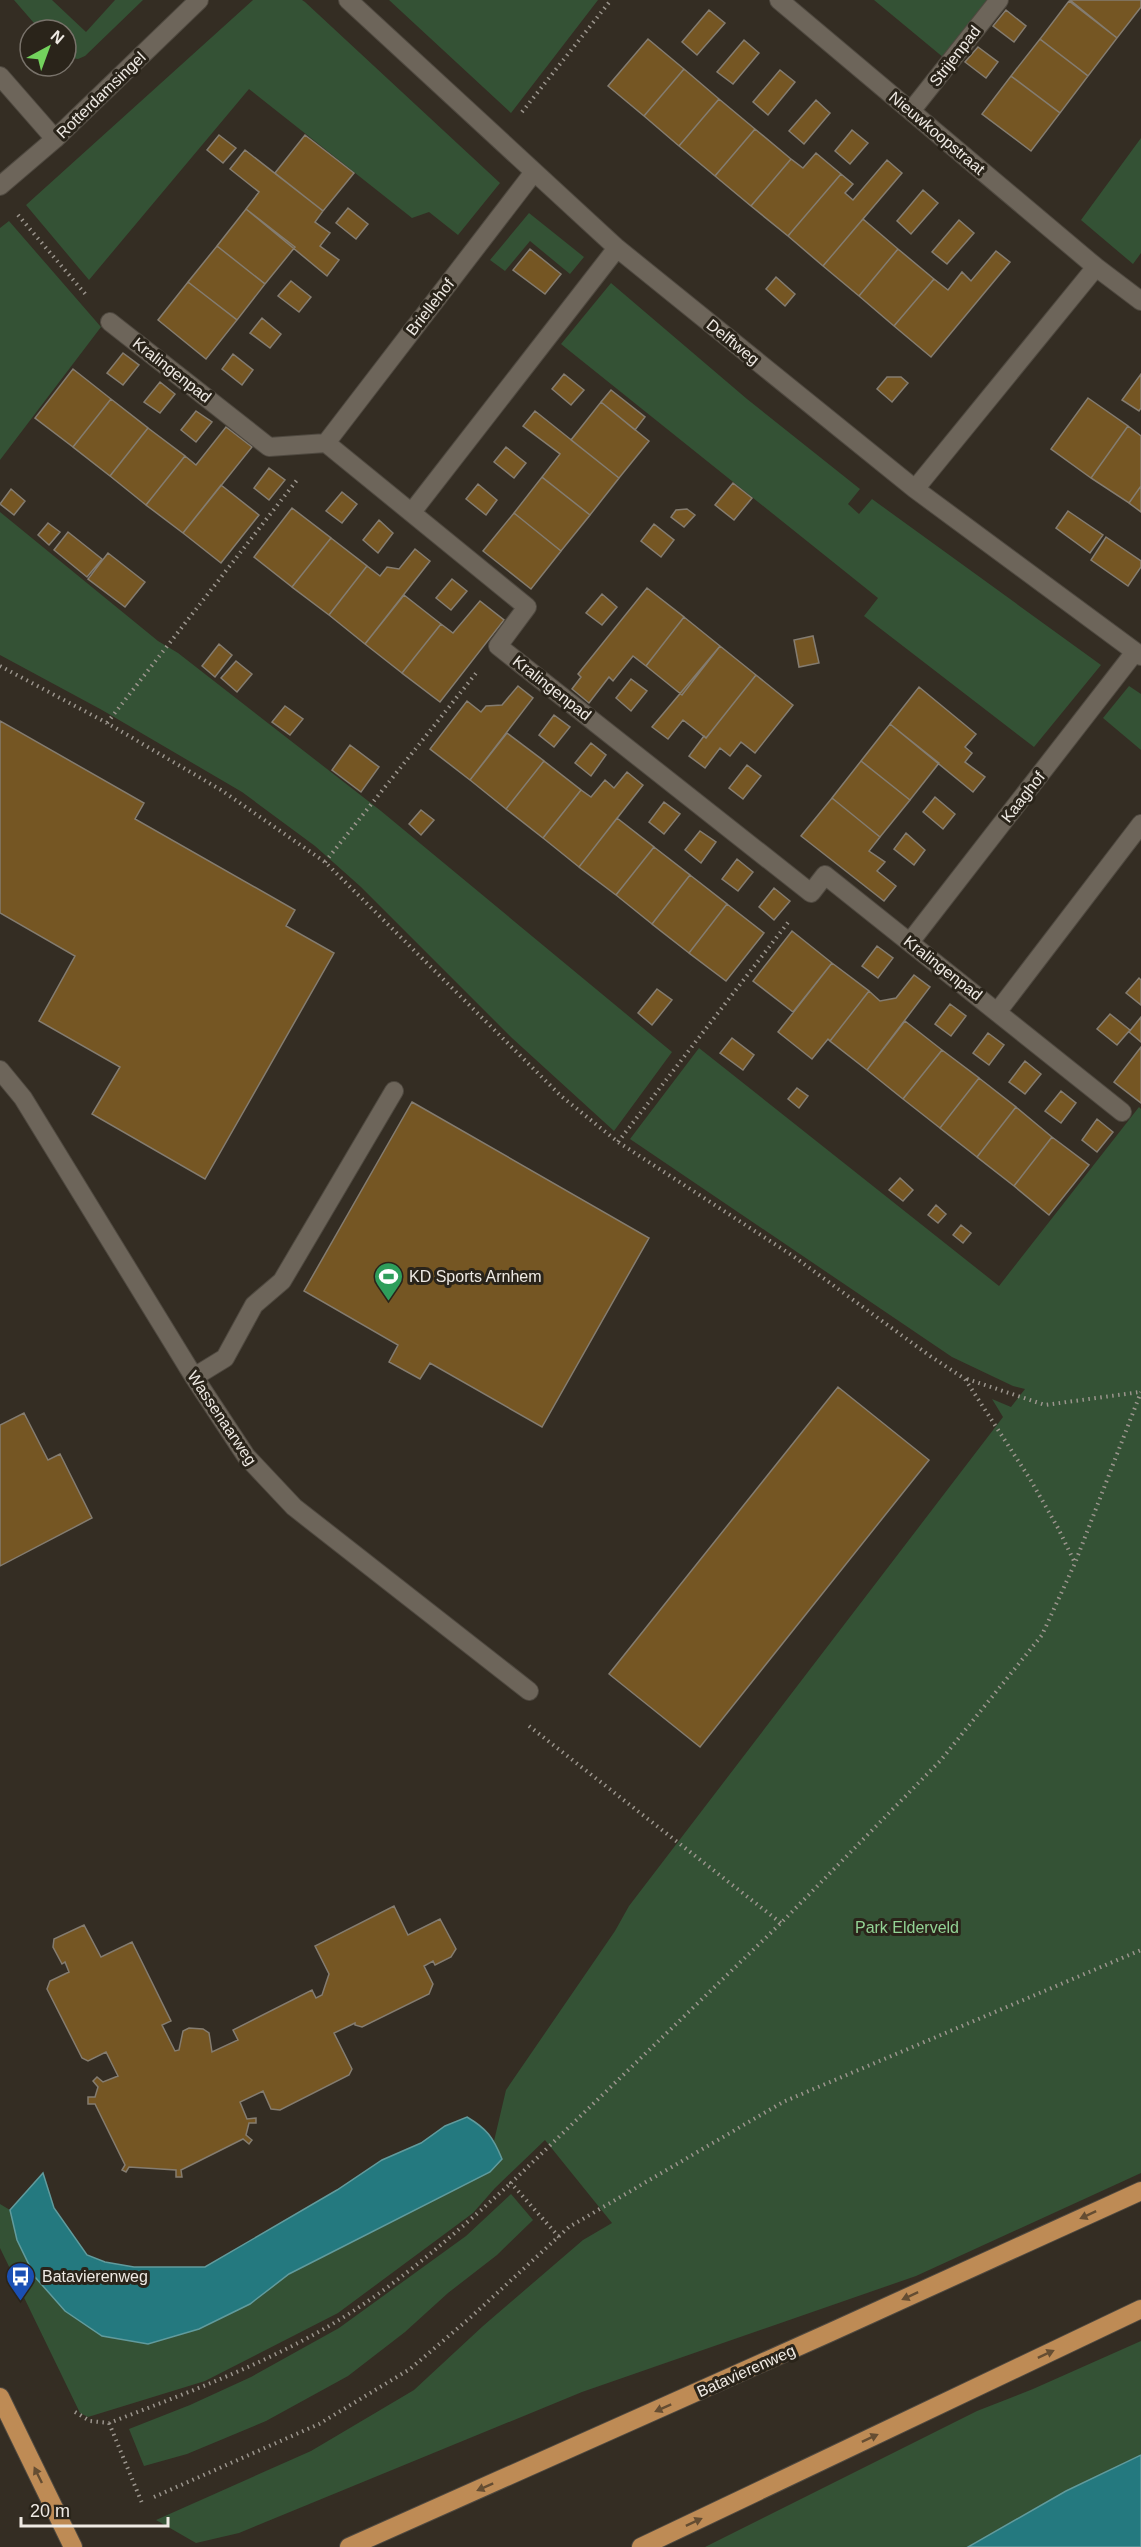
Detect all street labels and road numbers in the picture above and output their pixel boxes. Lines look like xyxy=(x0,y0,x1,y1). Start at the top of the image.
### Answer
street label: Strijenpad xyxy=(926,22,984,90)
street label: Rotterdamsingel xyxy=(53,48,149,142)
street label: Nieuwkoopstraat xyxy=(886,88,989,178)
street label: Briellehof xyxy=(403,275,458,339)
street label: Delftweg xyxy=(703,316,763,368)
street label: Kralingenpad xyxy=(130,334,214,406)
street label: Kralingenpad xyxy=(510,652,594,724)
street label: Kaaghof xyxy=(998,768,1048,826)
street label: Kralingenpad xyxy=(901,932,985,1004)
street label: Wassenaarweg xyxy=(184,1368,260,1468)
street label: Batavierenweg xyxy=(694,2342,798,2400)

